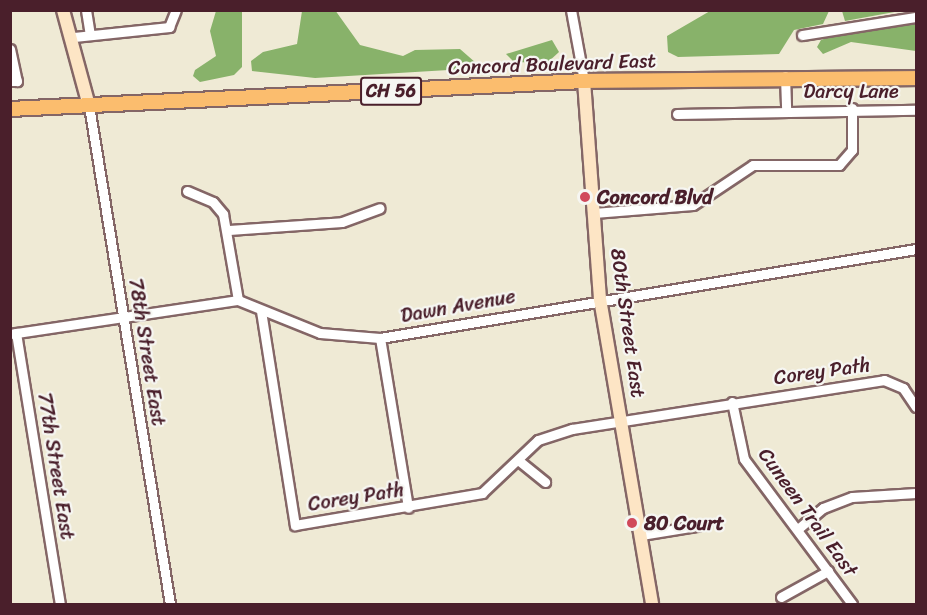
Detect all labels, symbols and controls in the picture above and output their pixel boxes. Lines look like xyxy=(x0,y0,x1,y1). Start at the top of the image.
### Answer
street label: Concord Boulevard East xyxy=(447,48,657,80)
road number: CH 56 xyxy=(360,76,422,106)
street label: Darcy Lane xyxy=(803,79,899,103)
place label: Concord Blvd xyxy=(597,185,713,209)
marker: Concord Blvd xyxy=(578,190,592,204)
street label: 80th Street East xyxy=(606,246,650,400)
street label: 78th Street East xyxy=(123,276,171,428)
street label: Dawn Avenue xyxy=(399,284,517,328)
street label: Corey Path xyxy=(772,352,872,390)
street label: 77th Street East xyxy=(32,390,80,542)
street label: Cuneen Trail East xyxy=(753,443,863,581)
street label: Corey Path xyxy=(306,477,406,517)
place label: 80 Court xyxy=(644,511,724,535)
marker: 80 Court xyxy=(625,516,639,530)

